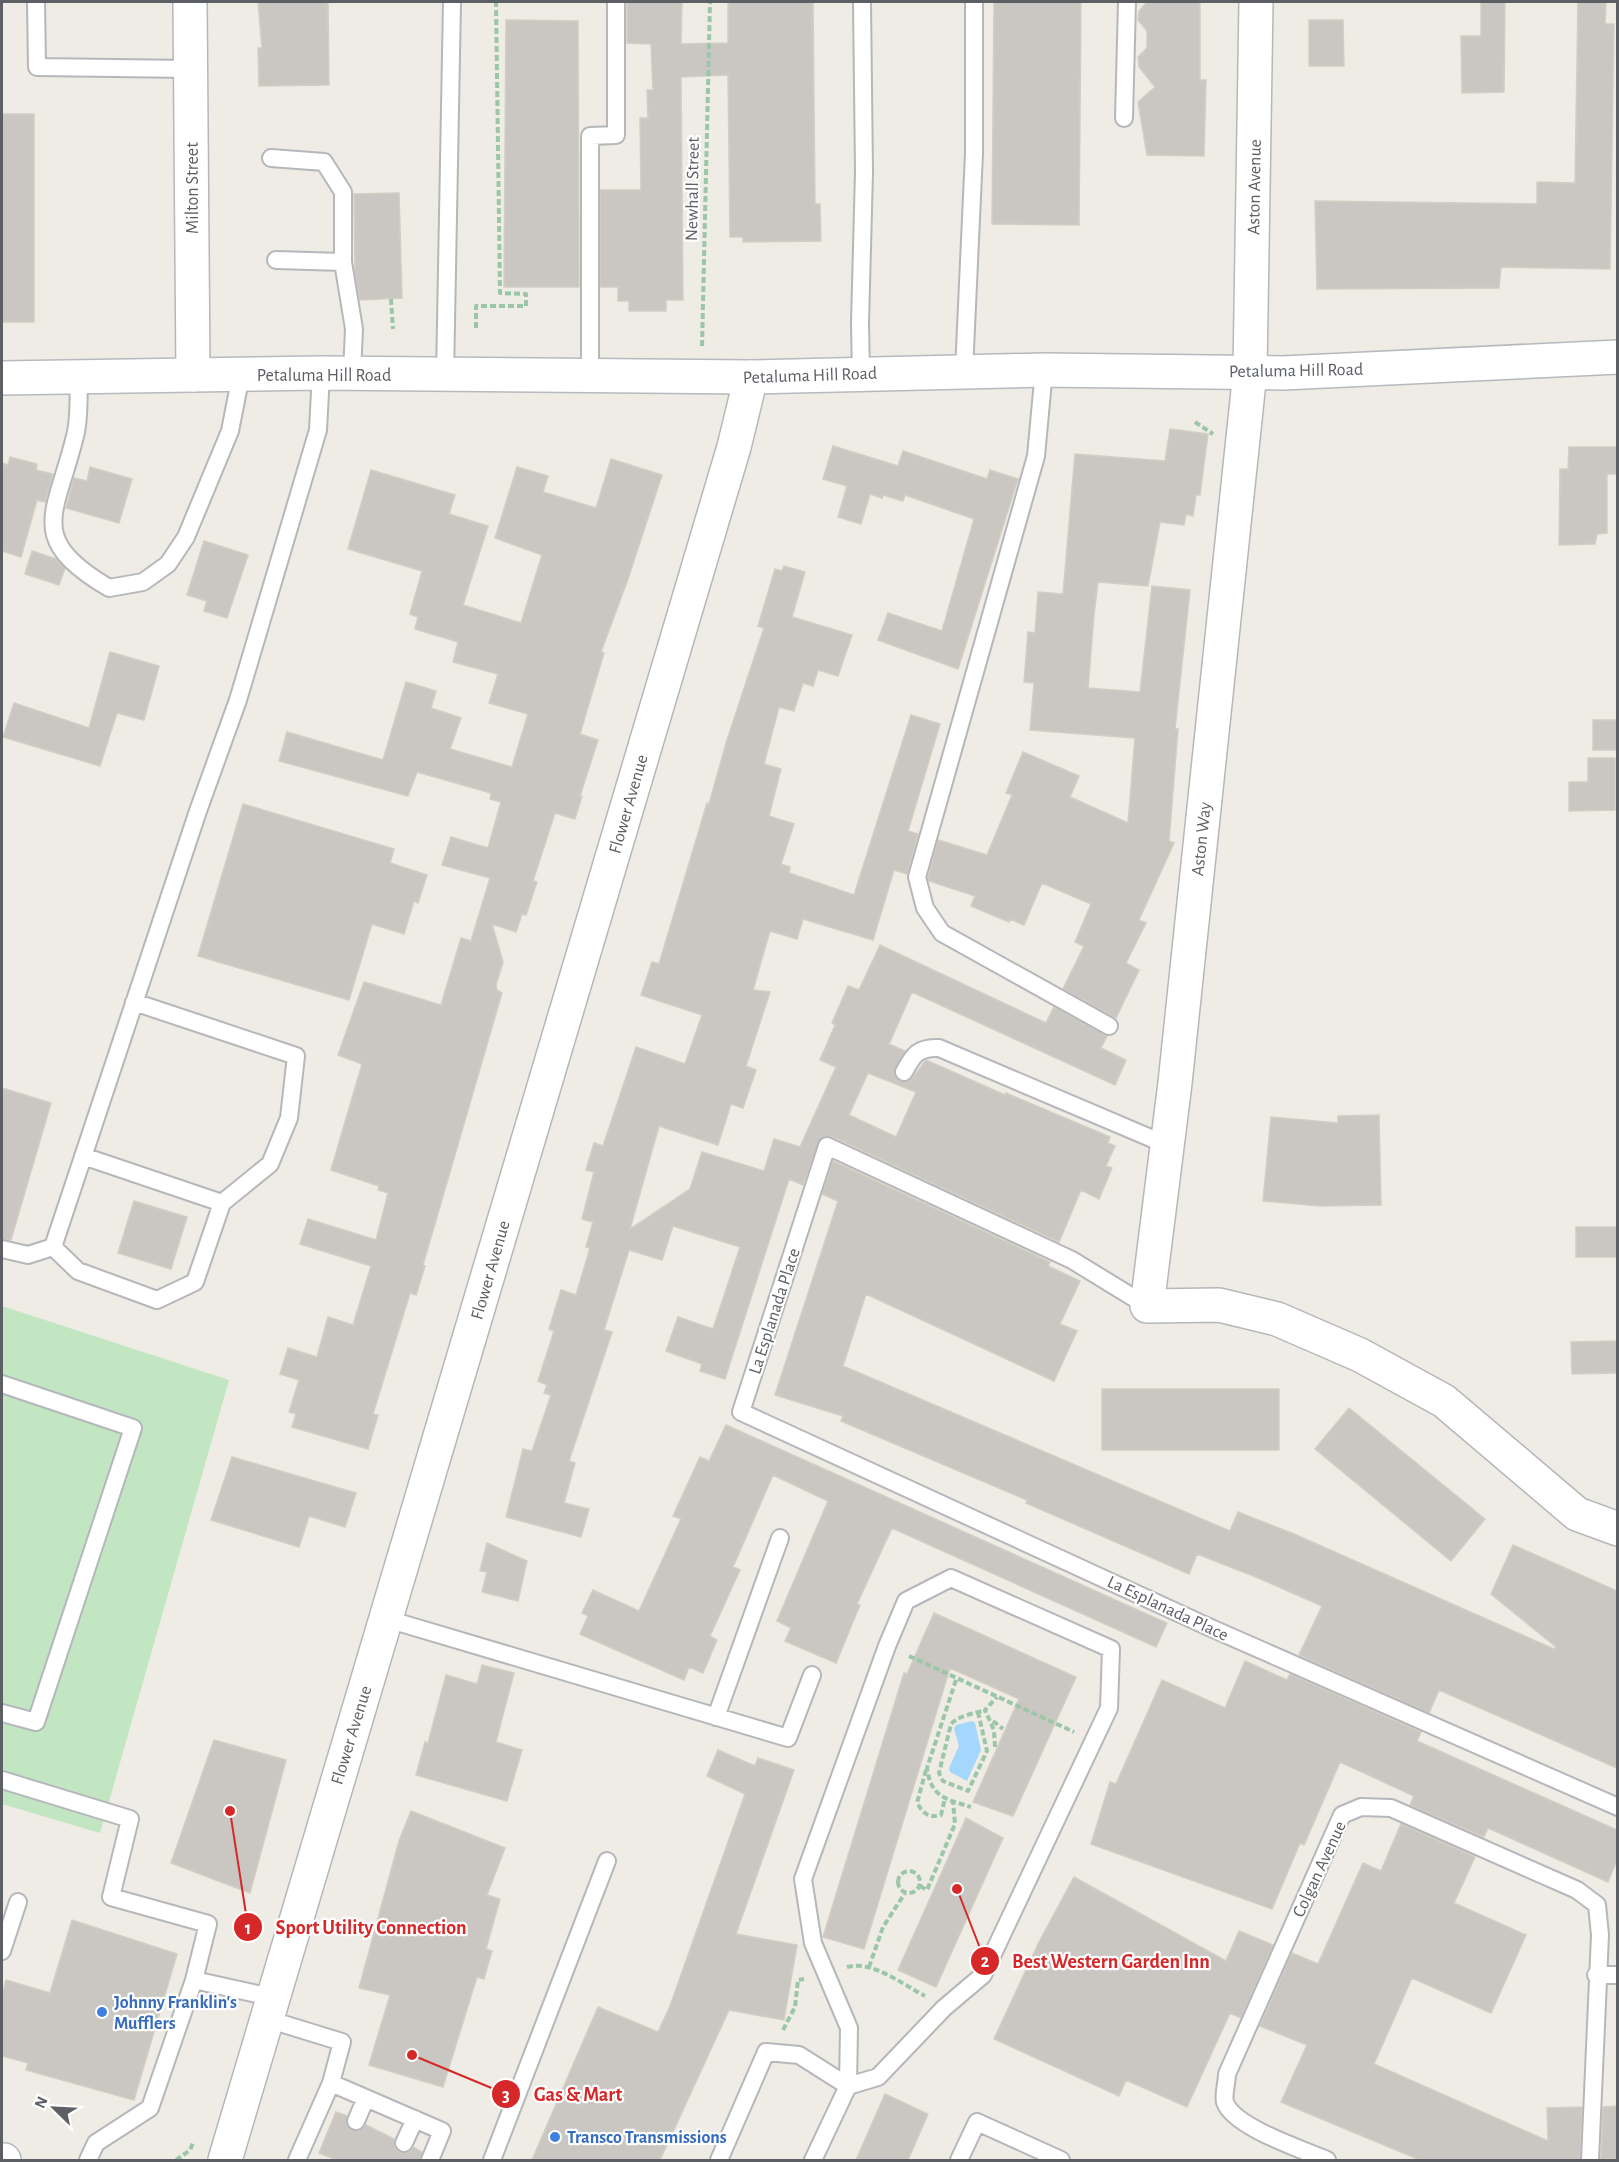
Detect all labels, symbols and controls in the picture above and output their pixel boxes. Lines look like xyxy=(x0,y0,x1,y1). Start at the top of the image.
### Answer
street label: Newhall Street xyxy=(683,136,703,241)
street label: Aston Avenue xyxy=(1245,139,1265,235)
street label: Milton Street xyxy=(184,142,202,234)
street label: Petaluma Hill Road xyxy=(1229,361,1363,381)
street label: Petaluma Hill Road xyxy=(743,365,878,387)
street label: Petaluma Hill Road xyxy=(257,367,391,385)
street label: Flower Avenue xyxy=(606,753,652,856)
street label: Aston Way xyxy=(1189,801,1215,877)
street label: Flower Avenue xyxy=(468,1219,514,1322)
street label: La Esplanada Place xyxy=(746,1246,804,1377)
street label: La Esplanada Place xyxy=(1104,1573,1231,1645)
street label: Flower Avenue xyxy=(328,1684,376,1787)
street label: Colgan Avenue xyxy=(1290,1819,1350,1920)
callout: Sport Utility Connection xyxy=(233,1908,478,1946)
text: Sport Utility Connection xyxy=(275,1918,467,1938)
text: 1 xyxy=(245,1920,251,1938)
callout: Best Western Garden Inn xyxy=(970,1942,1222,1980)
text: Best Western Garden Inn xyxy=(1012,1952,1210,1972)
text: 2 xyxy=(981,1953,990,1971)
place label: Johnny Franklin's Mufflers xyxy=(114,1994,237,2033)
marker: Johnny Franklin's Mufflers xyxy=(95,2005,109,2019)
callout: Gas & Mart xyxy=(491,2075,634,2113)
north arrow xyxy=(24,2078,84,2138)
text: Gas & Mart xyxy=(534,2085,622,2105)
text: 3 xyxy=(502,2087,510,2105)
text: N xyxy=(32,2094,51,2111)
place label: Transco Transmissions xyxy=(567,2129,727,2147)
marker: Transco Transmissions xyxy=(548,2130,562,2144)

